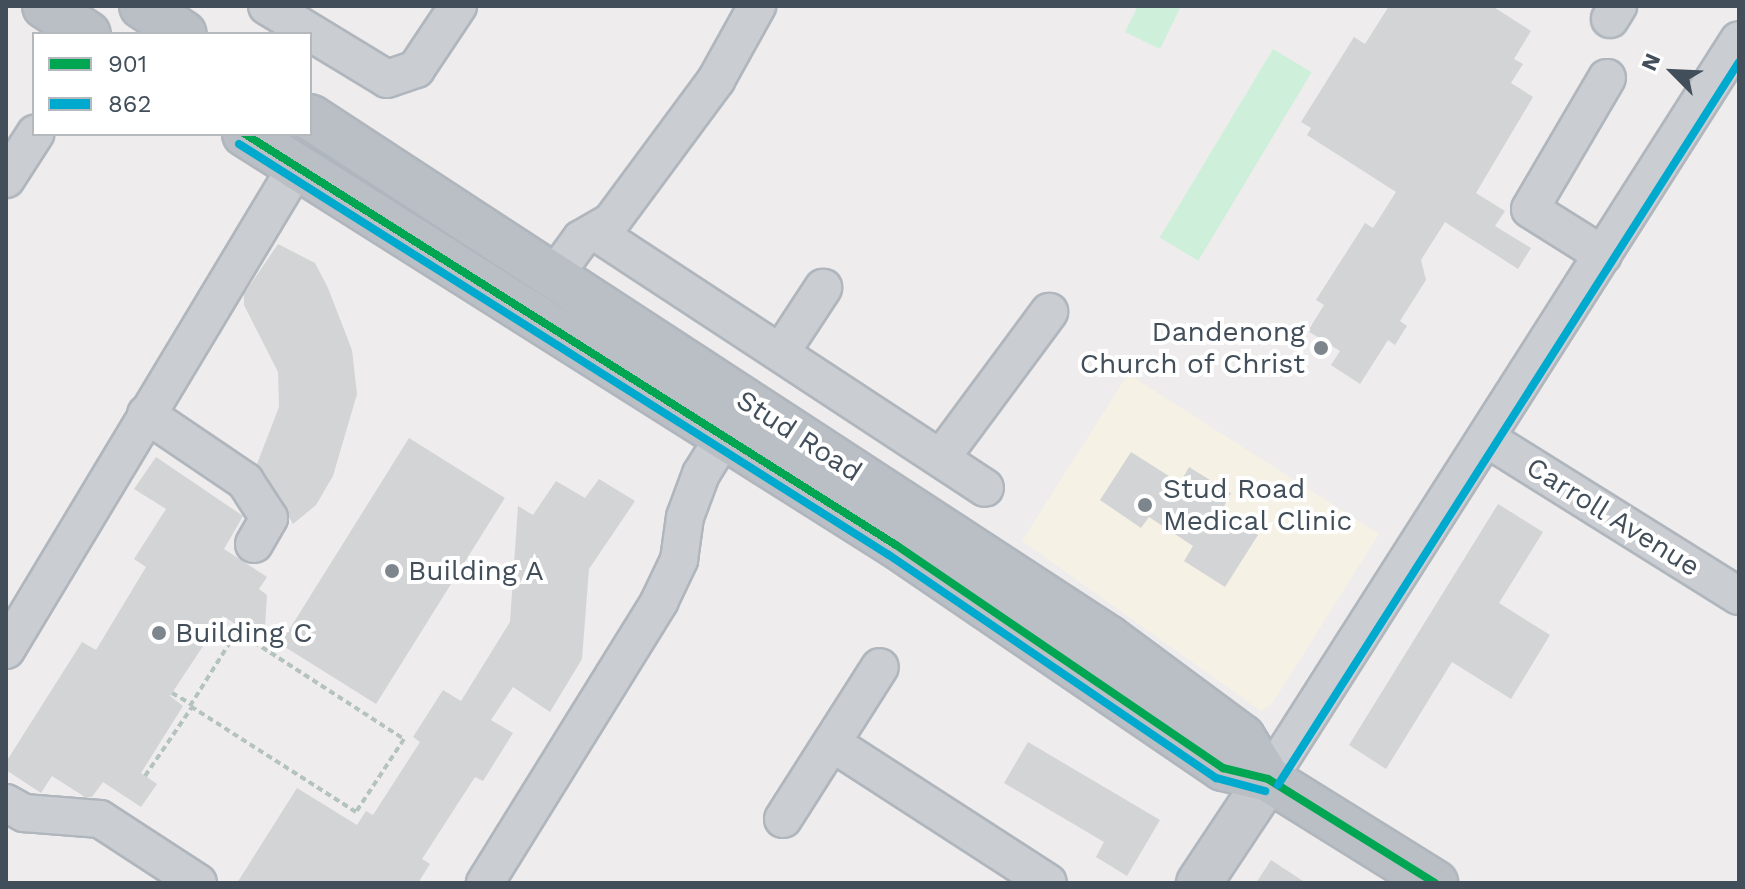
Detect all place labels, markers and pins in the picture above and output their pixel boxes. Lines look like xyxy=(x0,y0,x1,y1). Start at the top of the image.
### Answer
place label: Dandenong Church of Christ xyxy=(1079,315,1305,381)
marker: Dandenong Church of Christ xyxy=(1312,339,1330,357)
place label: Stud Road Medical Clinic xyxy=(1163,472,1353,538)
marker: Stud Road Medical Clinic xyxy=(1134,494,1156,516)
place label: Building A xyxy=(408,554,545,588)
marker: Building A xyxy=(383,562,401,580)
place label: Building C xyxy=(175,616,313,650)
marker: Building C xyxy=(150,624,168,642)

